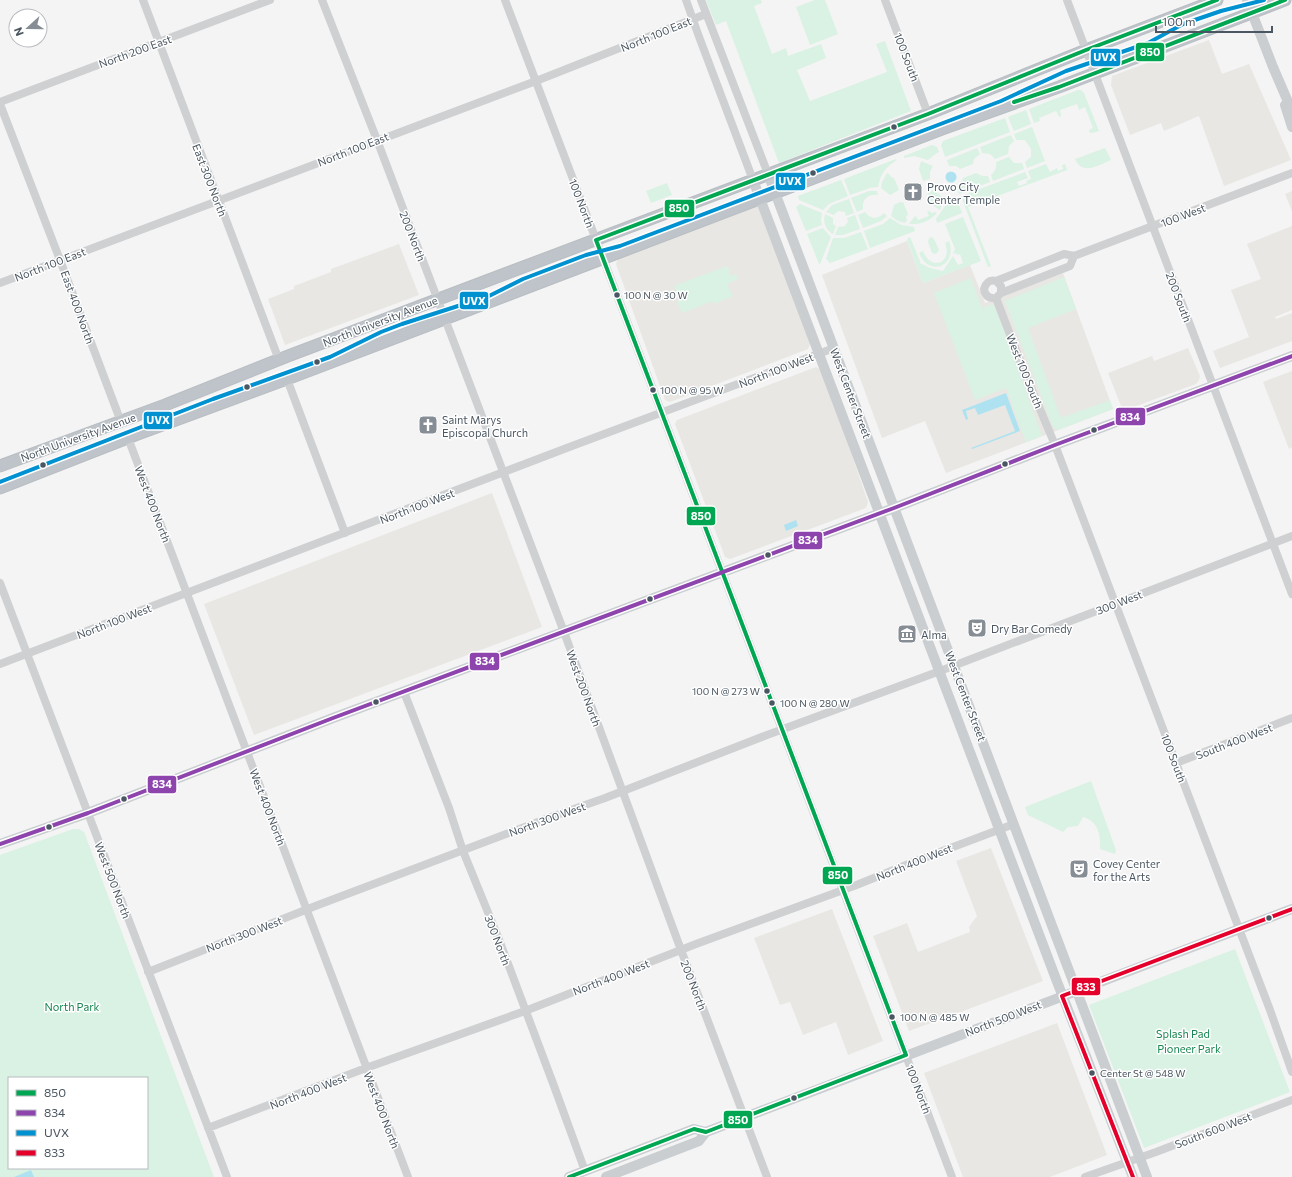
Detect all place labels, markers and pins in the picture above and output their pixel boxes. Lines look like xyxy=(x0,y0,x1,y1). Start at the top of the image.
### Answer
unlabelled marker xyxy=(889,122,899,132)
unlabelled marker xyxy=(808,168,818,178)
place label: Provo City Center Temple xyxy=(927,180,1000,206)
church icon: Provo City Center Temple xyxy=(902,181,924,203)
place label: 100 N @ 30 W xyxy=(624,289,688,301)
marker: 100 N @ 30 W xyxy=(612,290,622,300)
unlabelled marker xyxy=(312,357,322,367)
unlabelled marker xyxy=(242,382,252,392)
place label: 100 N @ 95 W xyxy=(660,384,723,396)
marker: 100 N @ 95 W xyxy=(648,385,658,395)
place label: Saint Marys Episcopal Church xyxy=(442,413,528,439)
church icon: Saint Marys Episcopal Church xyxy=(417,414,439,436)
unlabelled marker xyxy=(1089,425,1099,435)
unlabelled marker xyxy=(1000,459,1010,469)
unlabelled marker xyxy=(38,460,48,470)
unlabelled marker xyxy=(763,550,773,560)
unlabelled marker xyxy=(645,594,655,604)
theatre icon: Dry Bar Comedy xyxy=(966,617,988,639)
place label: Dry Bar Comedy xyxy=(991,622,1073,635)
museum icon: Alma xyxy=(896,623,918,645)
place label: Alma xyxy=(921,628,947,641)
place label: 100 N @ 273 W xyxy=(692,685,760,697)
marker: 100 N @ 273 W xyxy=(762,686,772,696)
unlabelled marker xyxy=(371,697,381,707)
place label: 100 N @ 280 W xyxy=(780,697,850,709)
marker: 100 N @ 280 W xyxy=(767,698,777,708)
unlabelled marker xyxy=(119,794,129,804)
unlabelled marker xyxy=(44,822,54,832)
place label: Covey Center for the Arts xyxy=(1093,857,1161,883)
theatre icon: Covey Center for the Arts xyxy=(1068,858,1090,880)
unlabelled marker xyxy=(1264,913,1274,923)
place label: 100 N @ 485 W xyxy=(900,1011,969,1023)
marker: 100 N @ 485 W xyxy=(887,1012,897,1022)
place label: Center St @ 548 W xyxy=(1100,1067,1186,1079)
marker: Center St @ 548 W xyxy=(1087,1068,1097,1078)
unlabelled marker xyxy=(789,1093,799,1103)

